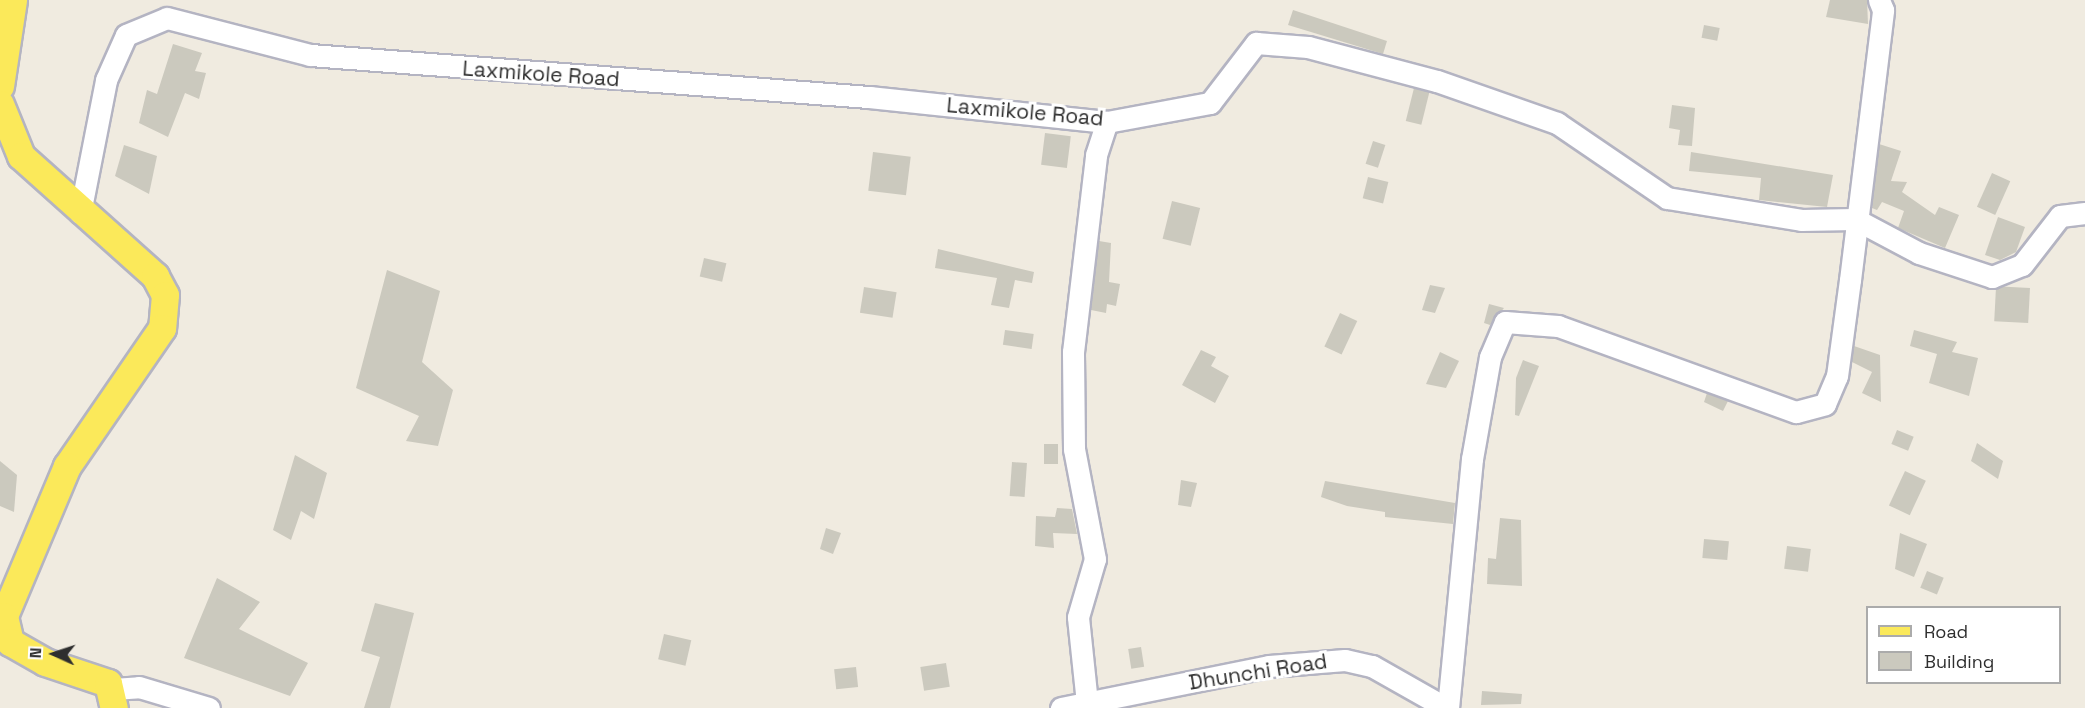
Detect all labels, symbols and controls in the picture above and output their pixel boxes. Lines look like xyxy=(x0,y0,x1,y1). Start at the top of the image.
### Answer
street label: Laxmikole Road xyxy=(462,56,620,92)
street label: Laxmikole Road xyxy=(945,93,1105,131)
legend xyxy=(1866,606,2061,684)
text: Road xyxy=(1924,620,1968,643)
north arrow xyxy=(24,624,84,684)
text: N xyxy=(25,647,46,659)
street label: Dhunchi Road xyxy=(1187,649,1329,695)
text: Building xyxy=(1924,650,1994,673)

